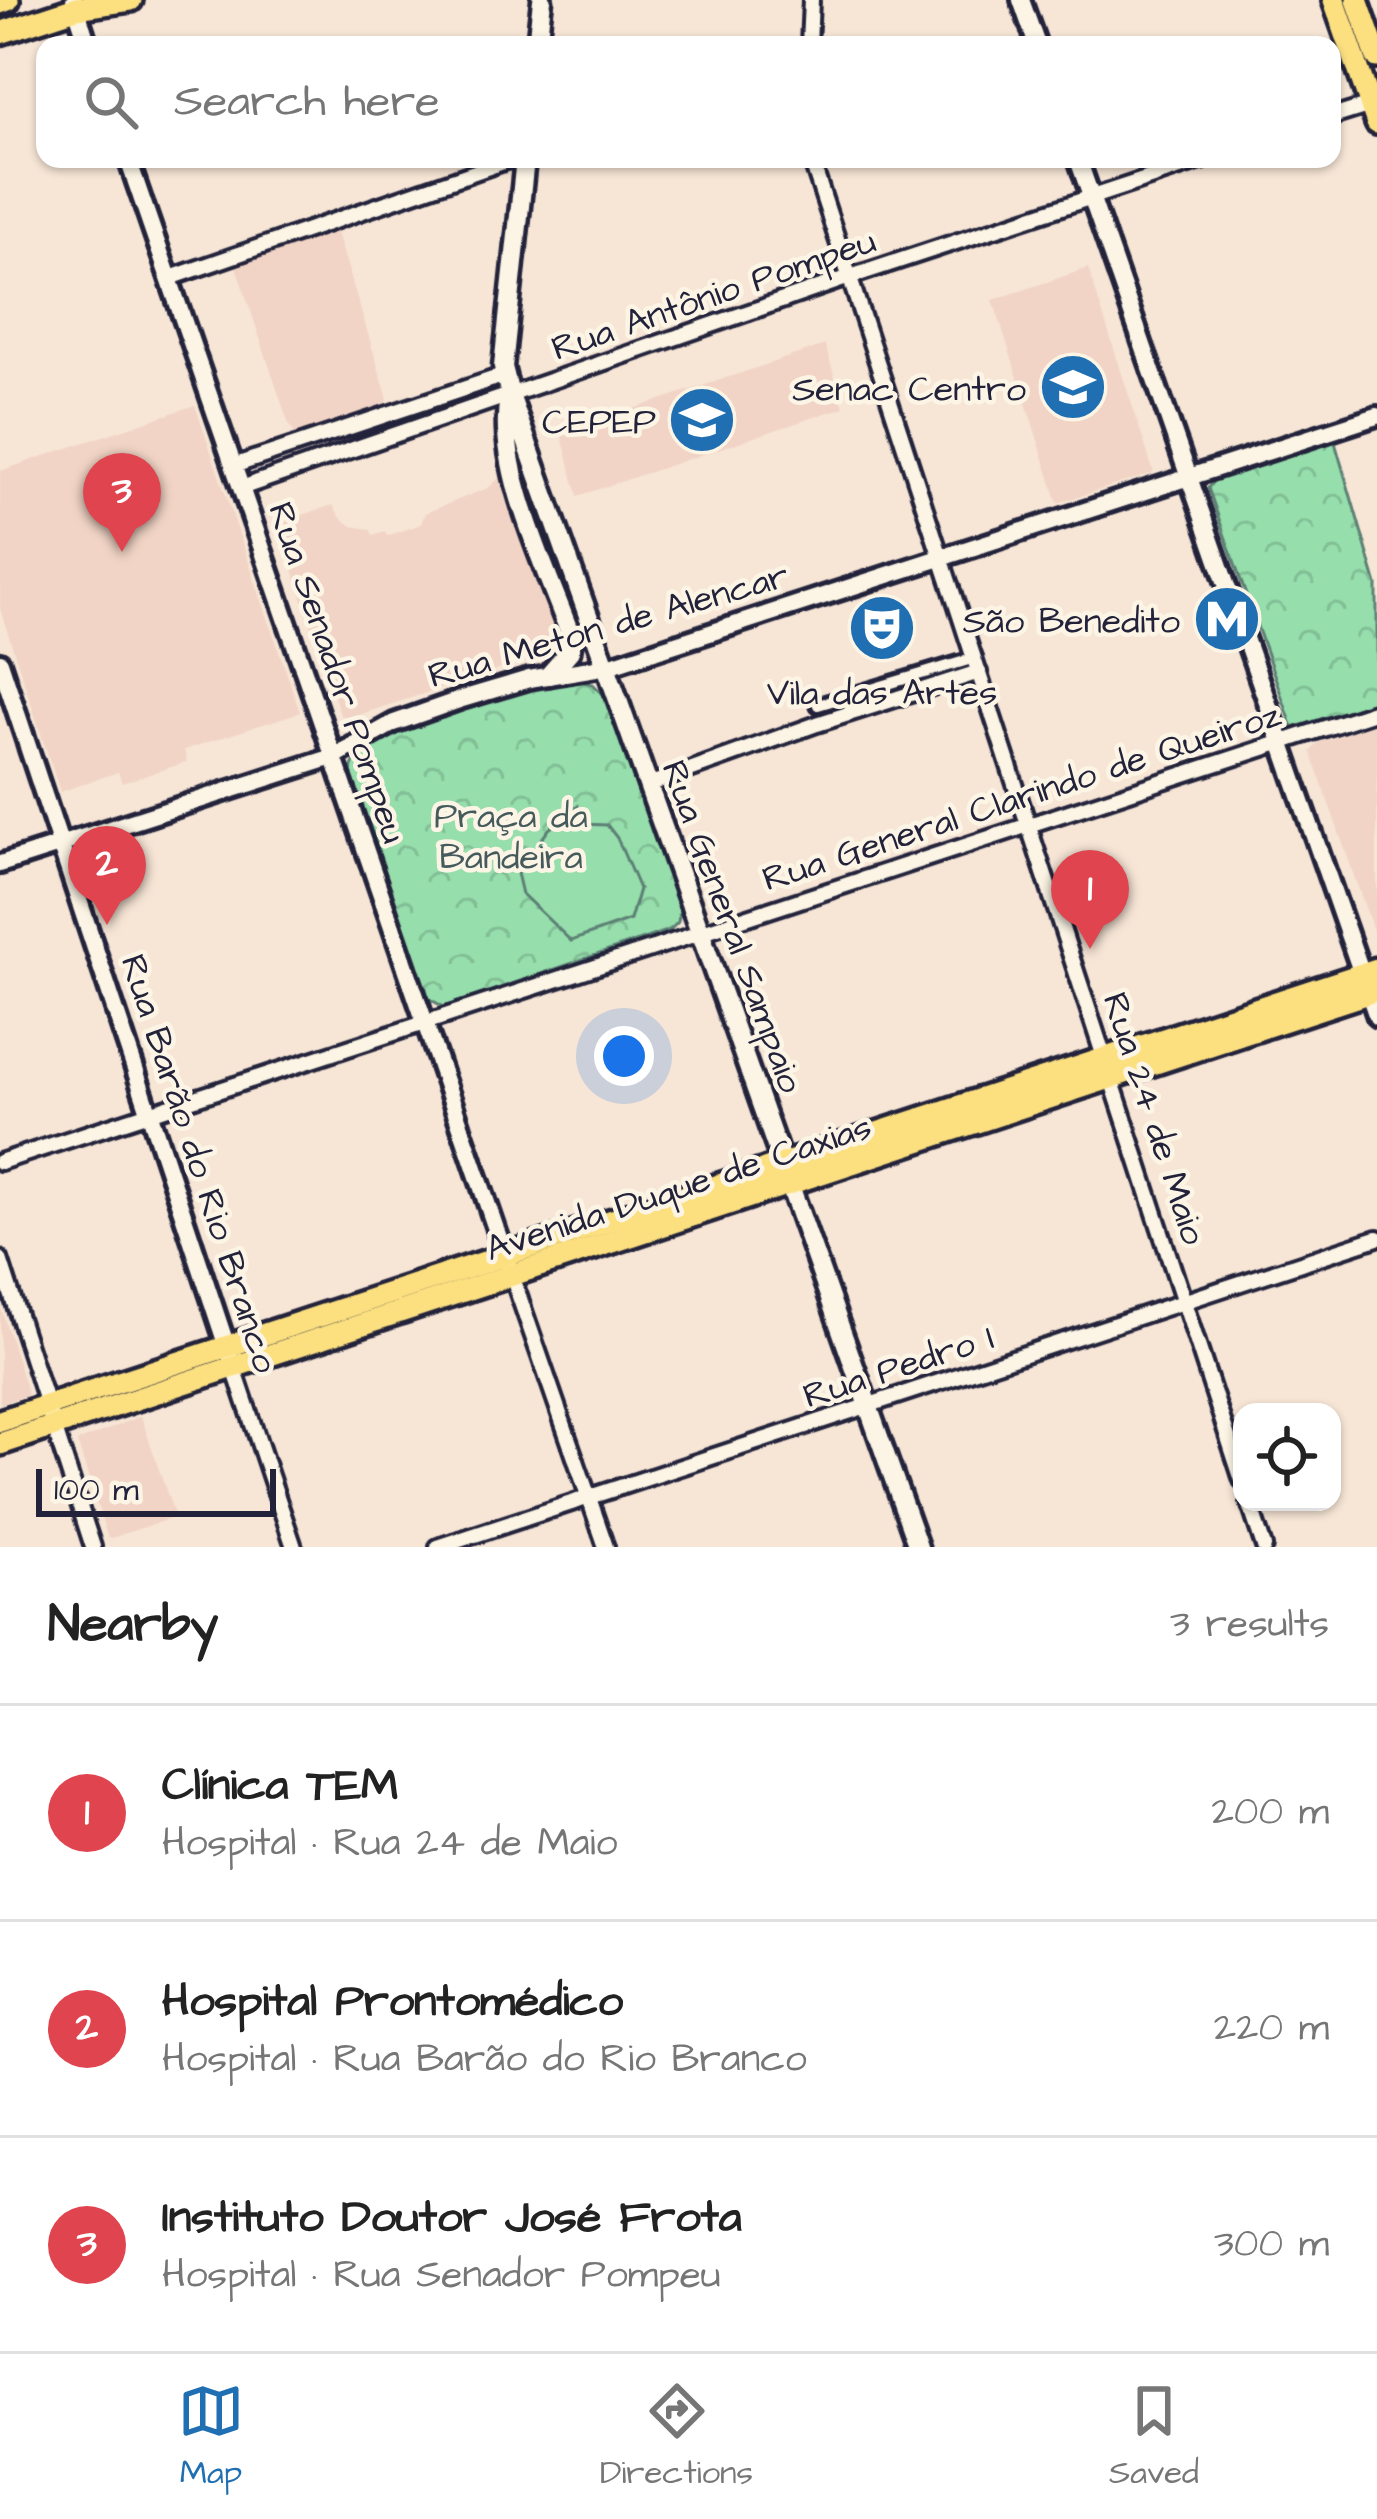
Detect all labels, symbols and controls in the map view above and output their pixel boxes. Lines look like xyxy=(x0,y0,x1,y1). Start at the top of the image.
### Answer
search box xyxy=(36,36,1341,168)
icon: search xyxy=(78,69,144,135)
text: Search here xyxy=(174,71,440,133)
street label: Rua Antônio Pompeu xyxy=(545,216,883,375)
school or university icon: Senac Centro xyxy=(1038,352,1108,422)
place label: Senac Centro xyxy=(792,364,1026,415)
school or university icon: CEPEP xyxy=(667,385,737,455)
place label: CEPEP xyxy=(542,397,656,448)
pin: 3 xyxy=(83,453,161,552)
street label: Rua Senador Pompeu xyxy=(254,495,419,850)
street label: Rua Meton de Alencar xyxy=(423,550,795,702)
metro station icon: São Benedito xyxy=(1192,584,1262,654)
theatre icon: Vila das Artes xyxy=(847,593,917,663)
place label: São Benedito xyxy=(963,596,1180,647)
place label: Vila das Artes xyxy=(767,668,997,719)
street label: Rua General Clarindo de Queiroz xyxy=(756,689,1287,905)
street label: Rua General Sampaio xyxy=(648,754,816,1100)
park label: Praça da Bandeira xyxy=(434,791,588,883)
pin: 2 xyxy=(68,826,146,925)
pin: 1 xyxy=(1051,850,1129,949)
street label: Rua Barão do Rio Branco xyxy=(107,948,290,1380)
street label: Rua 24 de Maio xyxy=(1089,986,1218,1251)
your location xyxy=(594,1026,654,1086)
street label: Avenida Duque de Caxias xyxy=(479,1102,878,1275)
street label: Rua Pedro I xyxy=(797,1313,1001,1422)
map controls xyxy=(1233,1403,1341,1511)
button: locate xyxy=(1233,1403,1341,1511)
scale bar xyxy=(36,1463,276,1516)
text: 100 m xyxy=(54,1467,139,1513)
text: Nearby xyxy=(48,1590,218,1661)
text: 3 results xyxy=(1170,1598,1329,1652)
text: Clínica TEM xyxy=(162,1755,398,1817)
text: 1 xyxy=(85,1786,90,1840)
text: 200 m xyxy=(1212,1786,1329,1840)
text: Hospital · Rua 24 de Maio xyxy=(162,1817,617,1871)
text: Hospital Prontomédico xyxy=(162,1971,623,2033)
text: 2 xyxy=(76,2002,98,2056)
text: 220 m xyxy=(1214,2002,1329,2056)
text: Hospital · Rua Barão do Rio Branco xyxy=(162,2033,807,2087)
text: Instituto Doutor José Frota xyxy=(162,2187,742,2249)
text: 3 xyxy=(77,2218,97,2272)
text: 300 m xyxy=(1214,2218,1329,2272)
text: Hospital · Rua Senador Pompeu xyxy=(162,2249,721,2303)
tab: Map xyxy=(178,2378,244,2496)
tab: Directions xyxy=(600,2378,753,2496)
tab: Saved xyxy=(1109,2378,1199,2496)

